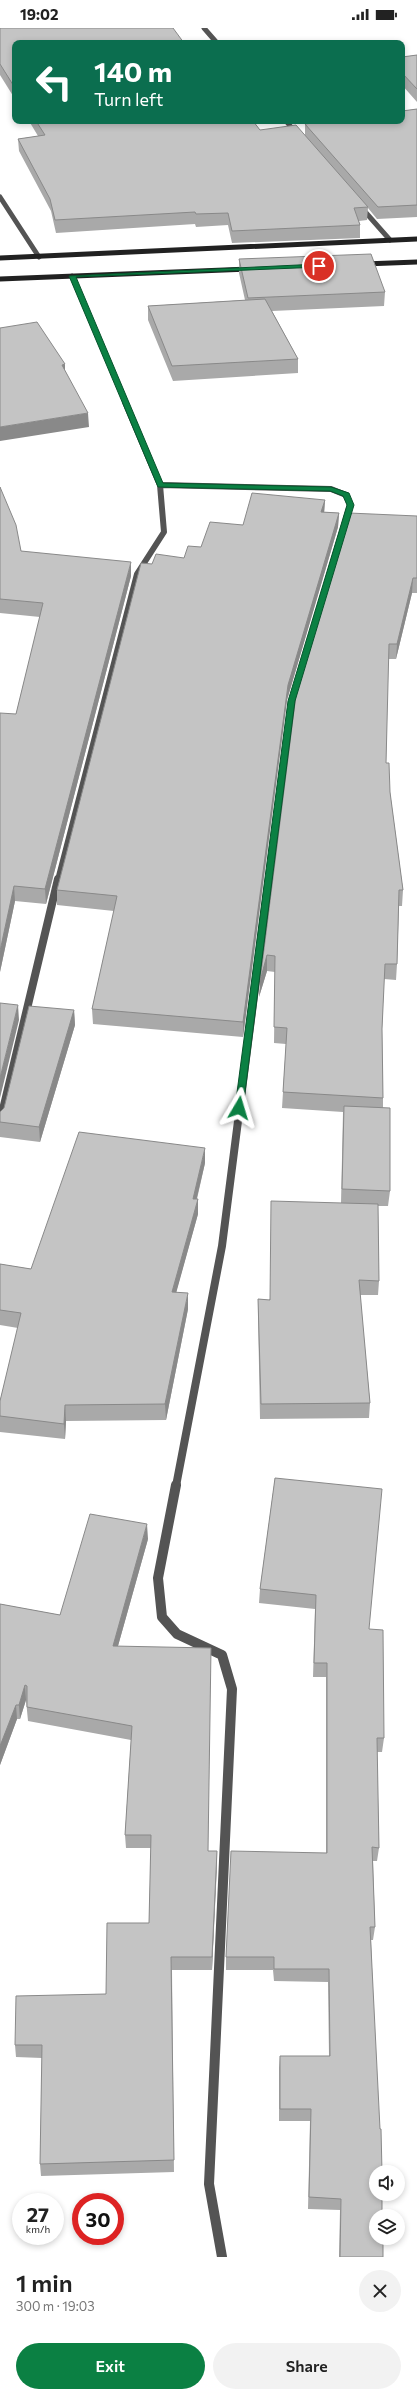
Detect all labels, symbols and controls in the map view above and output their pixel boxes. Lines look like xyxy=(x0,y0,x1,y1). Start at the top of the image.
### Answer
text: 19:02 xyxy=(20,5,58,23)
text: 140 m xyxy=(94,54,172,88)
icon: left xyxy=(28,56,80,108)
text: Turn left xyxy=(94,88,163,110)
pin xyxy=(302,249,336,283)
icon: arrive xyxy=(308,255,330,277)
position arrow xyxy=(218,1087,260,1129)
map controls xyxy=(369,2165,405,2245)
button: sound xyxy=(369,2165,405,2201)
speed limit sign: 30 xyxy=(72,2193,124,2245)
text: 27 xyxy=(27,2202,49,2226)
button: layers xyxy=(369,2209,405,2245)
text: km/h xyxy=(26,2223,50,2235)
text: 1 min xyxy=(16,2268,73,2297)
button: close xyxy=(359,2270,401,2312)
text: 300 m · 19:03 xyxy=(16,2298,95,2314)
button: Exit xyxy=(16,2343,205,2389)
button: Share xyxy=(213,2343,401,2389)

